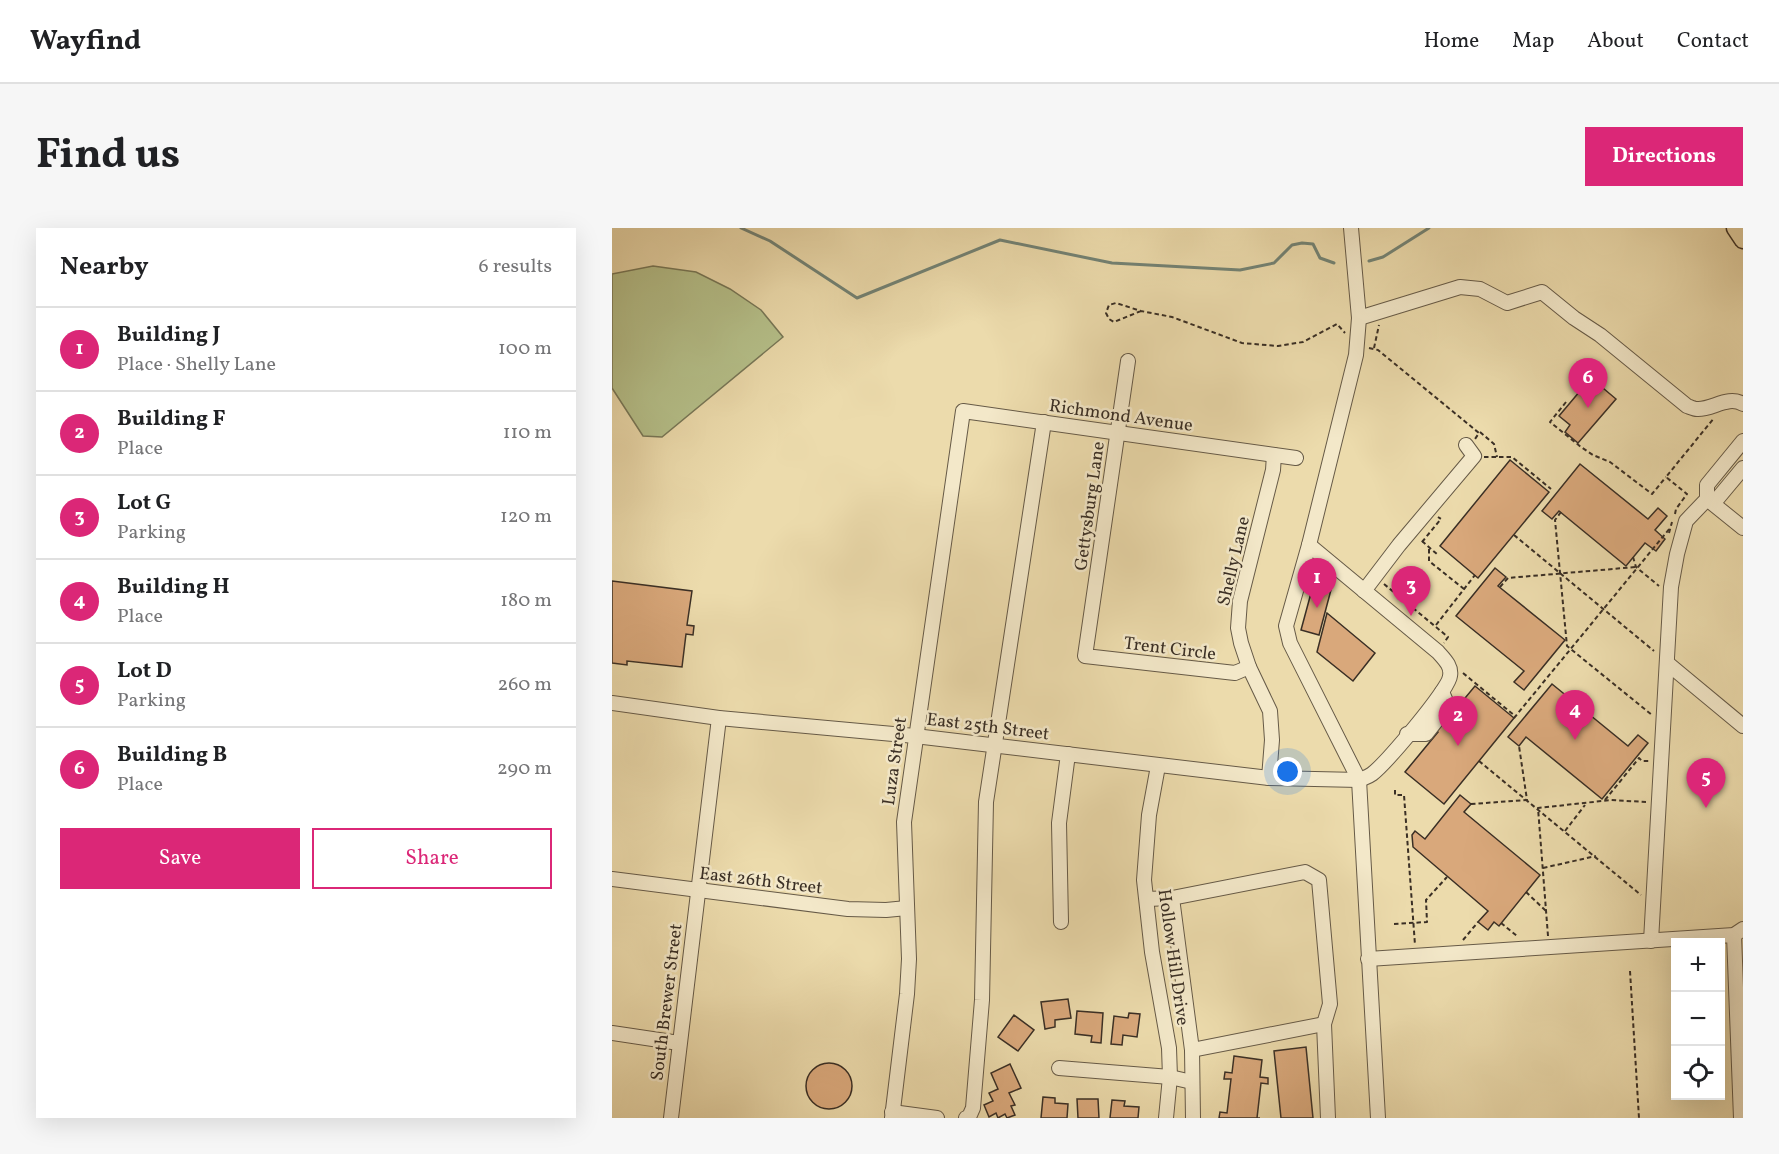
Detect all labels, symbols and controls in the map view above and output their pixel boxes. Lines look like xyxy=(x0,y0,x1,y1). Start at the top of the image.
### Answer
text: Wayfind xyxy=(30,22,141,61)
text: Home xyxy=(1424,27,1479,56)
text: Map xyxy=(1512,27,1554,56)
text: About xyxy=(1587,27,1644,56)
text: Contact xyxy=(1677,27,1749,56)
text: Find us xyxy=(36,127,180,186)
button: Directions xyxy=(1585,127,1743,186)
text: Nearby xyxy=(60,249,149,285)
text: 6 results xyxy=(479,253,552,281)
text: Building J xyxy=(117,320,221,351)
text: 1 xyxy=(75,335,84,363)
text: 100 m xyxy=(498,335,552,363)
text: Place · Shelly Lane xyxy=(117,351,276,379)
pin: 6 xyxy=(1568,358,1608,408)
street label: Richmond Avenue xyxy=(1047,394,1194,439)
text: Building F xyxy=(117,404,226,435)
text: 2 xyxy=(74,419,85,447)
text: 110 m xyxy=(503,419,552,447)
text: Place xyxy=(117,435,163,463)
street label: Gettysburg Lane xyxy=(1069,440,1112,572)
text: Lot G xyxy=(117,488,171,519)
text: 3 xyxy=(74,503,85,531)
text: 120 m xyxy=(500,503,552,531)
street label: Shelly Lane xyxy=(1212,514,1257,609)
text: Parking xyxy=(117,519,186,547)
pin: 1 xyxy=(1298,558,1336,608)
pin: 3 xyxy=(1392,566,1430,616)
text: Building H xyxy=(117,572,230,603)
text: 4 xyxy=(73,587,86,615)
text: 180 m xyxy=(500,587,552,615)
text: Place xyxy=(117,603,163,631)
street label: Trent Circle xyxy=(1122,631,1217,668)
text: Lot D xyxy=(117,656,172,687)
text: 5 xyxy=(75,671,84,699)
text: 260 m xyxy=(497,671,552,699)
text: Parking xyxy=(117,687,186,715)
pin: 4 xyxy=(1556,690,1594,740)
pin: 2 xyxy=(1438,696,1478,746)
street label: East 25th Street xyxy=(925,708,1051,747)
street label: Luza Street xyxy=(877,715,914,807)
text: Building B xyxy=(117,740,227,771)
text: 6 xyxy=(74,755,85,783)
text: 290 m xyxy=(497,755,552,783)
your location xyxy=(1273,757,1302,786)
pin: 5 xyxy=(1686,758,1726,808)
text: Place xyxy=(117,771,163,799)
button: Save xyxy=(60,828,300,889)
button: Share xyxy=(312,828,552,889)
street label: East 26th Street xyxy=(698,862,824,901)
street label: Hollow Hill Drive xyxy=(1151,887,1194,1027)
street label: South Brewer Street xyxy=(645,922,690,1082)
map controls xyxy=(1671,938,1725,1100)
button: + xyxy=(1671,938,1725,992)
button: − xyxy=(1671,992,1725,1046)
button: locate xyxy=(1671,1046,1725,1100)

